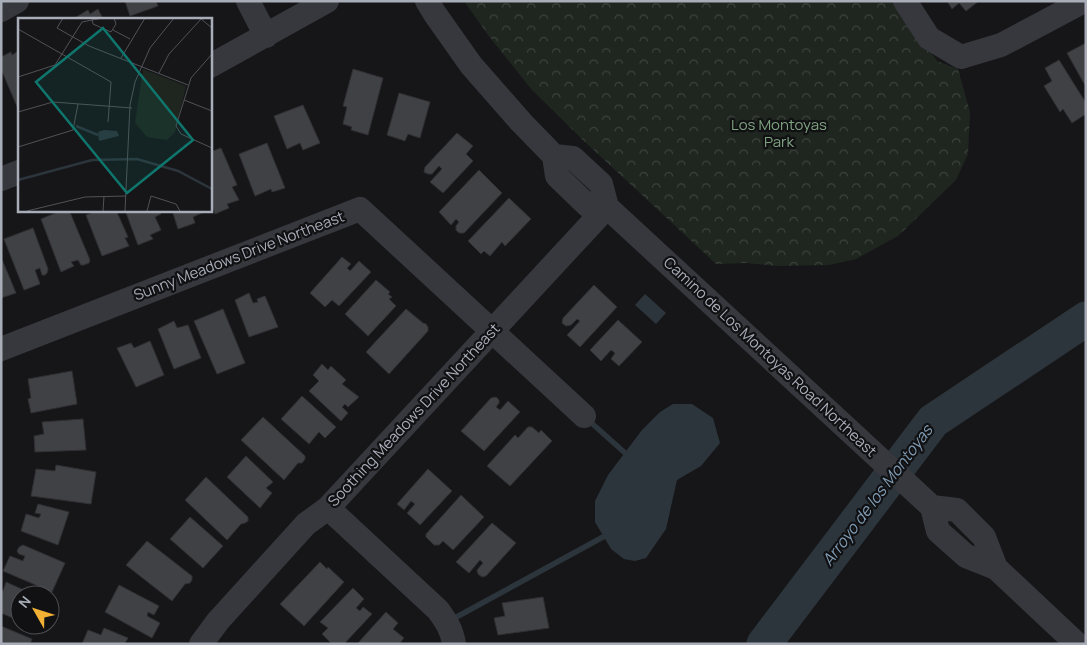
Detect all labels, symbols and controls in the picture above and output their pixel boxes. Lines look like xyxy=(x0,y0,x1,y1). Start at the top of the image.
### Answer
inset map xyxy=(18,18,211,211)
park label: Los Montoyas Park xyxy=(731,114,827,152)
street label: Sunny Meadows Drive Northeast xyxy=(130,206,347,305)
street label: Camino de Los Montoyas Road Northeast xyxy=(659,252,881,461)
street label: Soothing Meadows Drive Northeast xyxy=(323,318,504,511)
water label: Arroyo de los Montoyas xyxy=(817,419,938,570)
north arrow xyxy=(10,585,60,635)
text: N xyxy=(14,592,35,611)

